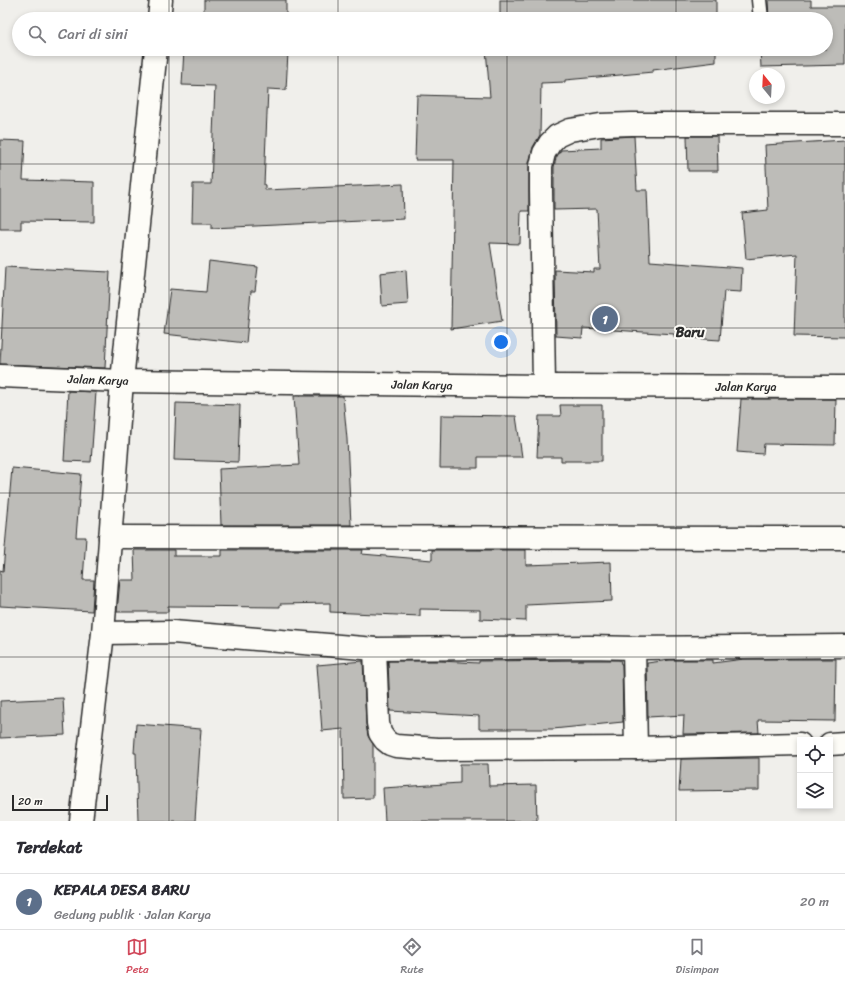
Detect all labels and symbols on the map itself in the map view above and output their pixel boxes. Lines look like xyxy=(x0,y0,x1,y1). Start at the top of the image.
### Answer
north arrow xyxy=(749,68,785,104)
pin: 1 xyxy=(592,304,618,334)
district label: Baru xyxy=(675,320,705,345)
your location xyxy=(491,332,511,352)
street label: Jalan Karya xyxy=(66,368,129,392)
street label: Jalan Karya xyxy=(390,373,453,397)
street label: Jalan Karya xyxy=(714,376,777,398)
scale bar xyxy=(12,793,108,812)

